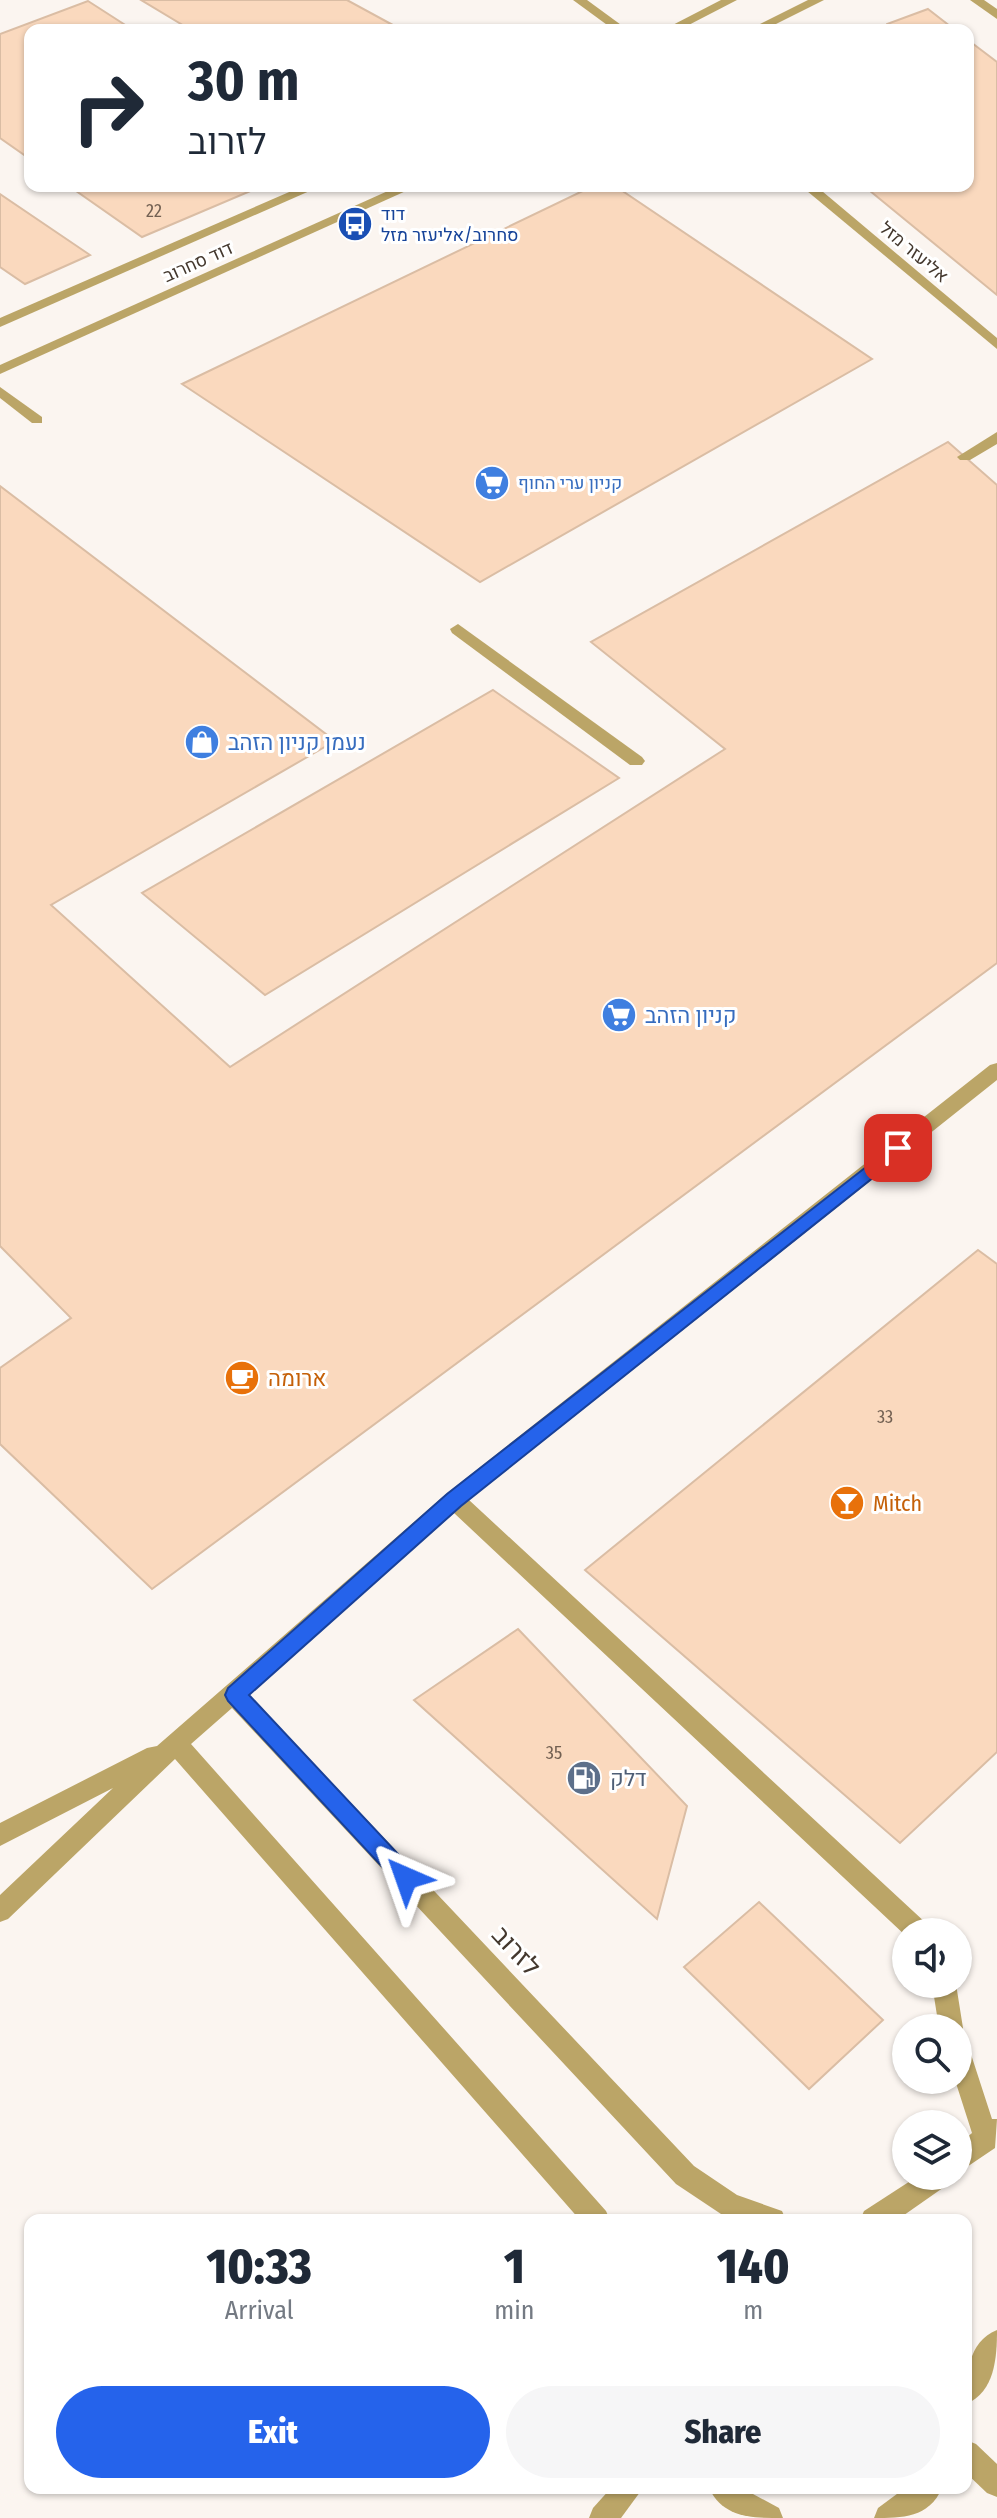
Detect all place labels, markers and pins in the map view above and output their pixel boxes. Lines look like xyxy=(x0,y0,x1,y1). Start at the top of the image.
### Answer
place label: דוד סחרוב/אליעזר מזל xyxy=(381,203,519,246)
bus stop icon: דוד סחרוב/אליעזר מזל xyxy=(336,205,374,243)
supermarket icon: קניון ערי החוף xyxy=(473,464,511,502)
place label: קניון ערי החוף xyxy=(518,472,622,494)
shop icon: נעמן קניון הזהב xyxy=(183,723,221,761)
place label: נעמן קניון הזהב xyxy=(228,729,366,756)
supermarket icon: קניון הזהב xyxy=(600,996,638,1034)
place label: קניון הזהב xyxy=(645,1002,737,1029)
pin xyxy=(864,1114,932,1182)
cafe icon: ארומה xyxy=(223,1359,261,1397)
place label: ארומה xyxy=(268,1365,326,1392)
bar icon: Mitch xyxy=(828,1484,866,1522)
place label: Mitch xyxy=(873,1490,922,1517)
fuel station icon: דלק xyxy=(565,1759,603,1797)
place label: דלק xyxy=(610,1765,646,1792)

